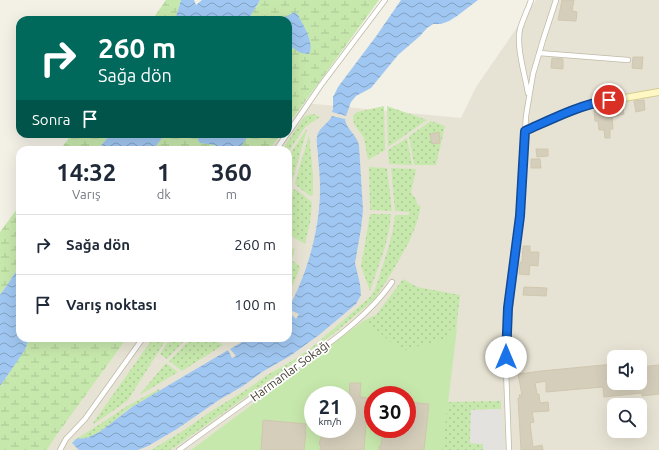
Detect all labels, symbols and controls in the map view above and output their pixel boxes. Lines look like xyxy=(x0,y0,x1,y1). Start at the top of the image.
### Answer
icon: right xyxy=(32,32,84,84)
text: 260 m xyxy=(98,32,176,63)
text: Sağa dön xyxy=(98,65,172,85)
pin xyxy=(592,83,626,117)
icon: arrive xyxy=(598,89,620,111)
icon: arrive xyxy=(79,108,101,130)
text: Sonra xyxy=(32,111,71,128)
text: 14:32 xyxy=(56,159,116,186)
text: 1 xyxy=(157,159,170,186)
text: 360 xyxy=(211,159,252,186)
text: Varış xyxy=(72,187,101,201)
text: dk xyxy=(157,187,171,201)
text: m xyxy=(226,187,237,201)
icon: right xyxy=(32,234,54,256)
text: Sağa dön xyxy=(66,236,130,253)
text: 260 m xyxy=(234,236,276,253)
icon: arrive xyxy=(32,294,54,316)
text: Varış noktası xyxy=(66,296,157,313)
text: 100 m xyxy=(234,296,276,313)
position arrow xyxy=(485,336,527,378)
street label: Harmanlar Sokağı xyxy=(248,338,332,404)
map controls xyxy=(607,350,647,438)
button: sound xyxy=(607,350,647,390)
speed limit sign: 30 xyxy=(364,386,416,438)
text: 21 xyxy=(319,395,341,418)
button: search xyxy=(607,398,647,438)
text: km/h xyxy=(318,416,342,427)

